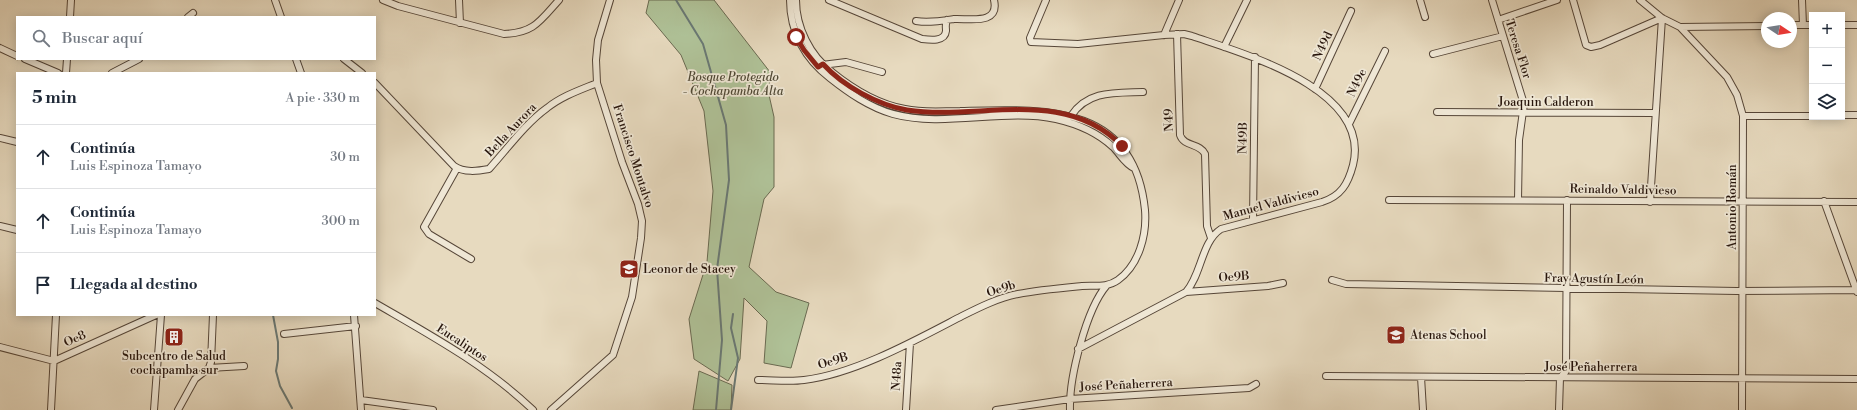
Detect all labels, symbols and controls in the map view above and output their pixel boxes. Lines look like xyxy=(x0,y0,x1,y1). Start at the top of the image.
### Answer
north arrow xyxy=(1761,12,1797,48)
map controls xyxy=(1809,12,1845,120)
button: + xyxy=(1809,12,1845,48)
search box xyxy=(16,16,376,60)
street label: Teresa Flor xyxy=(1501,17,1535,81)
icon: search xyxy=(30,27,52,49)
route start xyxy=(787,28,805,46)
text: Buscar aquí xyxy=(62,29,143,48)
street label: N49d xyxy=(1310,29,1336,63)
button: − xyxy=(1809,48,1845,84)
street label: N49e xyxy=(1344,66,1370,100)
park label: Bosque Protegido - Cochapamba Alta xyxy=(683,70,784,99)
button: layers xyxy=(1809,84,1845,120)
text: 5 min xyxy=(32,87,77,109)
text: A pie · 330 m xyxy=(285,90,360,106)
street label: Joaquin Calderon xyxy=(1497,95,1594,110)
street label: Bella Aurora xyxy=(482,99,540,161)
street label: Francisco Montalvo xyxy=(609,102,657,210)
street label: N49 xyxy=(1161,108,1177,132)
street label: N49B xyxy=(1235,122,1251,154)
route end xyxy=(1113,137,1131,155)
text: Continúa xyxy=(70,139,135,158)
icon: ahead xyxy=(32,146,54,168)
text: 30 m xyxy=(330,149,360,165)
text: Luis Espinoza Tamayo xyxy=(70,158,202,174)
street label: Antonio Román xyxy=(1725,164,1740,251)
street label: Reinaldo Valdivieso xyxy=(1569,182,1677,198)
street label: Manuel Valdivieso xyxy=(1221,184,1321,224)
text: Continúa xyxy=(70,203,135,222)
icon: ahead xyxy=(32,210,54,232)
text: 300 m xyxy=(322,213,360,229)
text: Luis Espinoza Tamayo xyxy=(70,222,202,238)
school or university icon: Leonor de Stacey xyxy=(618,258,640,280)
place label: Leonor de Stacey xyxy=(643,262,736,277)
street label: Oe9B xyxy=(1218,268,1250,286)
street label: Fray Agustín León xyxy=(1544,271,1644,287)
icon: arrive xyxy=(32,274,54,296)
text: Llegada al destino xyxy=(70,275,198,294)
street label: Oe9b xyxy=(985,277,1017,300)
street label: Eucaliptos xyxy=(434,321,490,365)
school or university icon: Atenas School xyxy=(1385,324,1407,346)
building icon: Subcentro de Salud cochapamba sur xyxy=(163,326,185,348)
street label: Oe8 xyxy=(62,328,88,350)
place label: Atenas School xyxy=(1409,328,1487,343)
place label: Subcentro de Salud cochapamba sur xyxy=(122,349,226,378)
street label: Oe9B xyxy=(816,349,850,373)
street label: N48a xyxy=(889,360,905,391)
street label: José Peñaherrera xyxy=(1543,360,1639,375)
street label: José Peñaherrera xyxy=(1078,375,1174,395)

